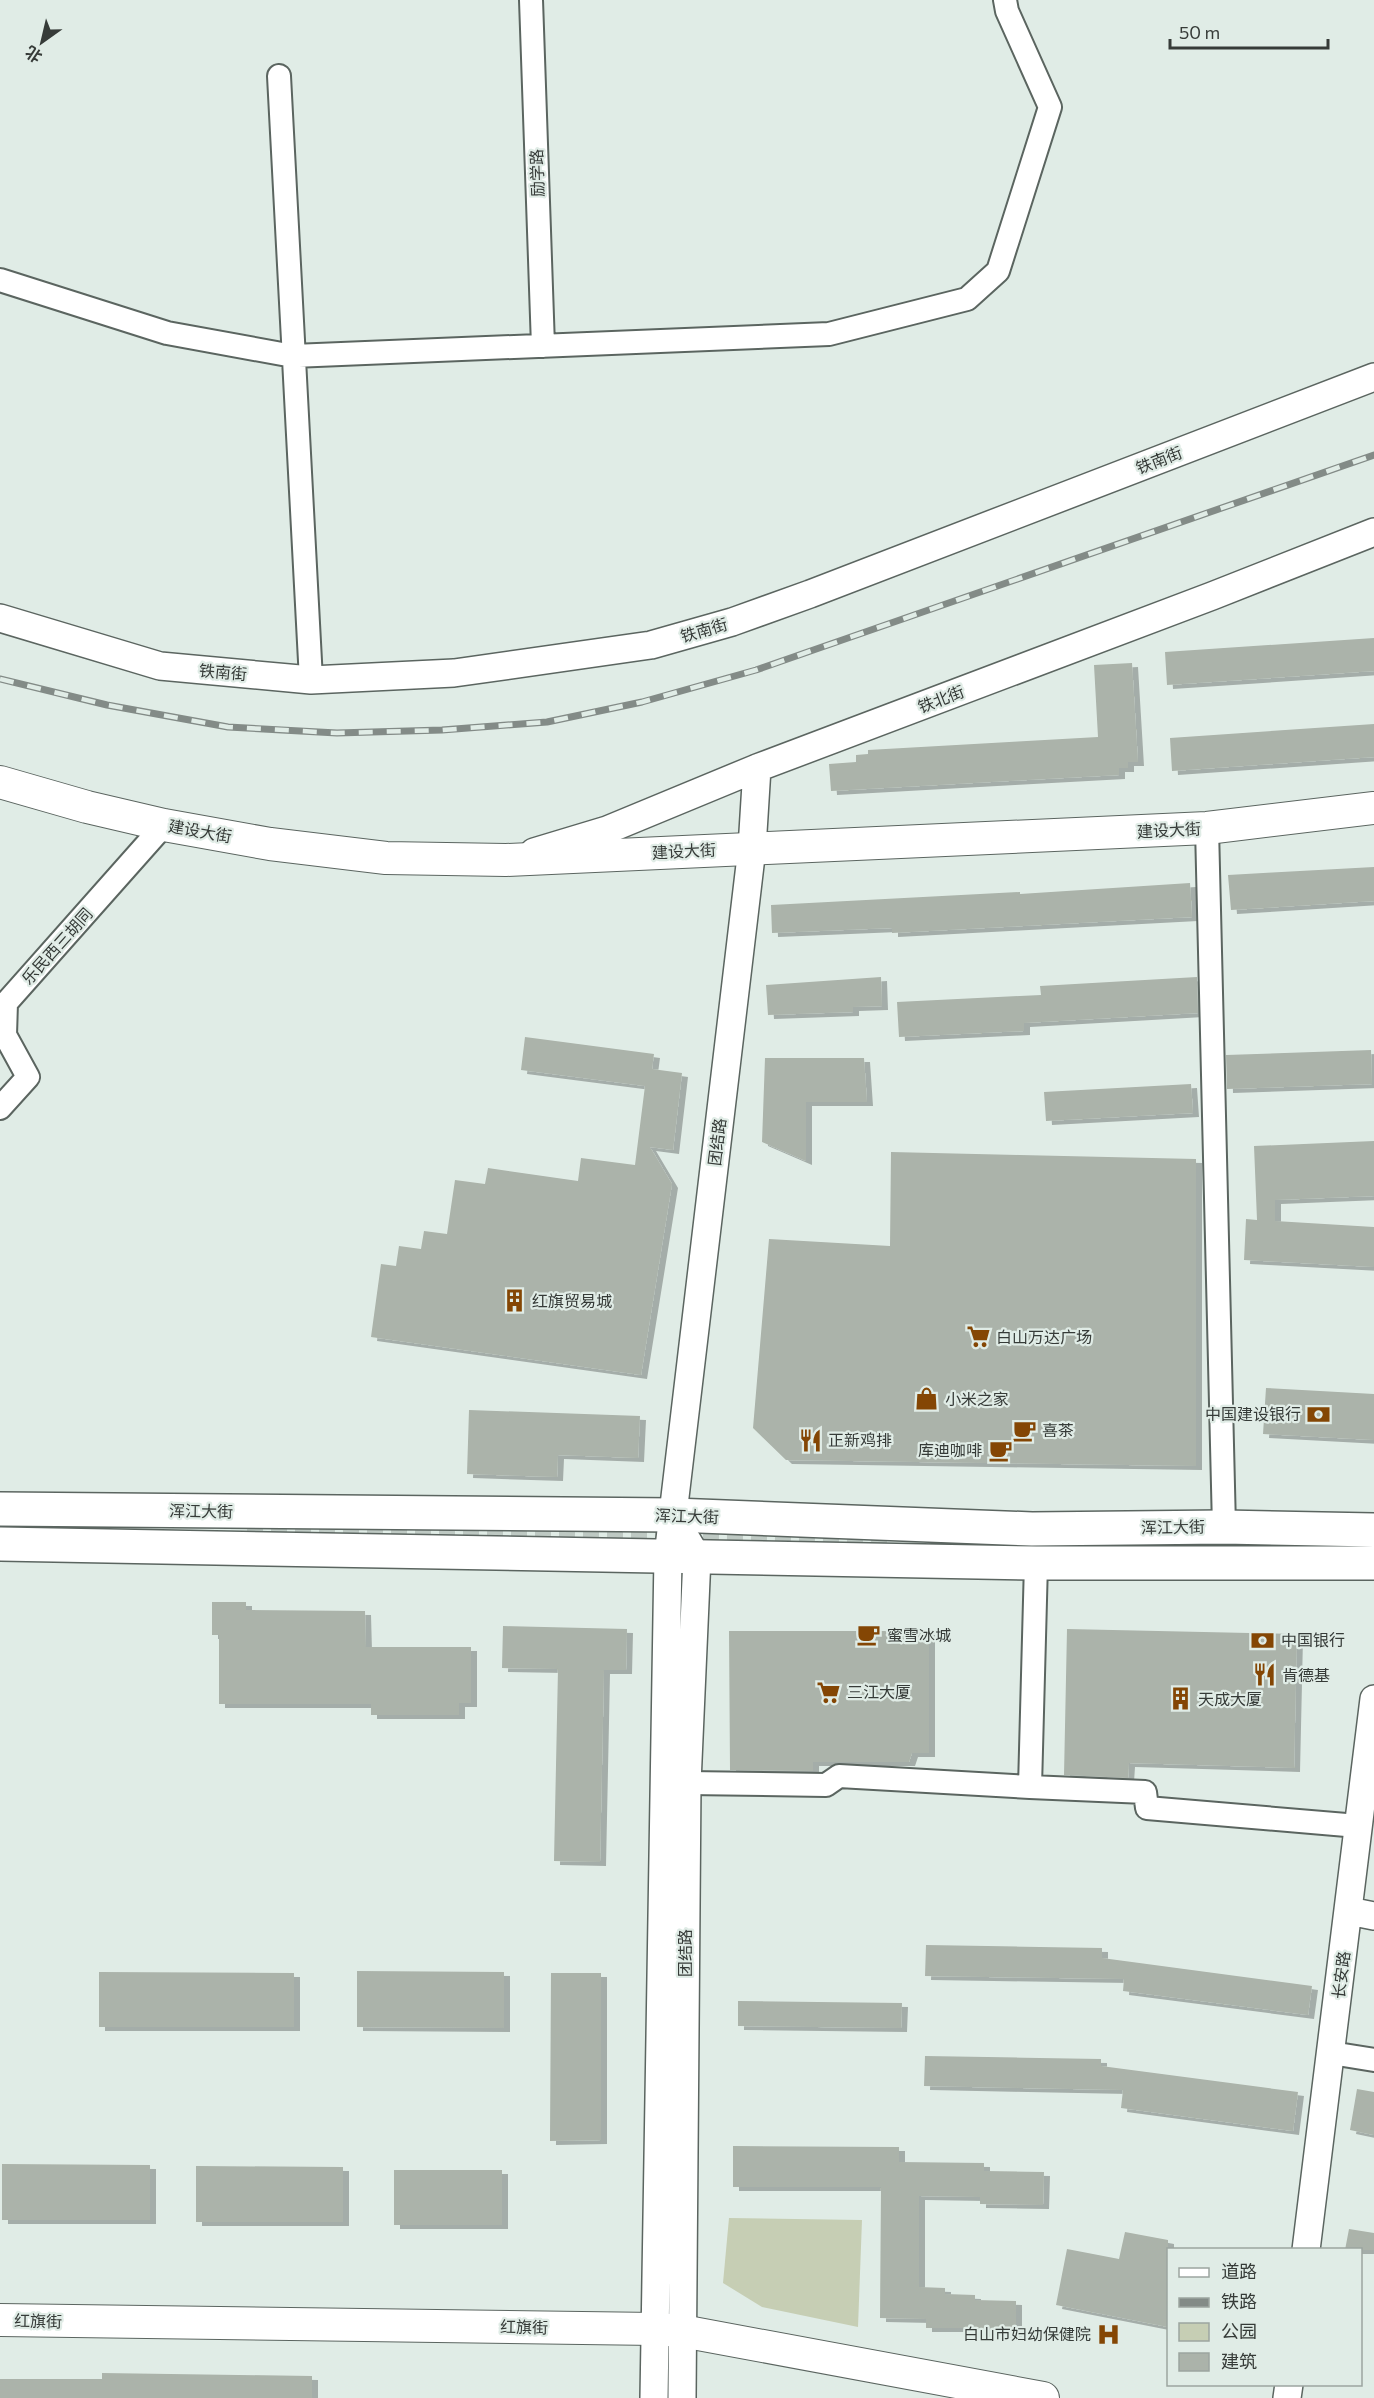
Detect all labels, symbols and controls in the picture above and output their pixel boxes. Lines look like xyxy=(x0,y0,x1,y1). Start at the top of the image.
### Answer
north arrow xyxy=(12,12,72,72)
scale bar xyxy=(1170,12,1328,50)
text: 50 m xyxy=(1179,21,1220,43)
text: 北 xyxy=(21,42,45,67)
street label: 励学路 xyxy=(526,149,547,197)
street label: 铁南街 xyxy=(1133,442,1185,477)
street label: 铁南街 xyxy=(678,614,730,645)
street label: 铁南街 xyxy=(198,660,248,683)
street label: 铁北街 xyxy=(915,681,967,716)
street label: 建设大街 xyxy=(167,816,233,845)
street label: 建设大街 xyxy=(1137,818,1201,841)
street label: 建设大街 xyxy=(652,839,716,862)
street label: 乐民西三胡同 xyxy=(17,904,96,988)
street label: 团结路 xyxy=(704,1117,729,1167)
building icon: 红旗贸易城 xyxy=(501,1288,527,1314)
place label: 红旗贸易城 xyxy=(532,1291,612,1310)
supermarket icon: 白山万达广场 xyxy=(965,1324,991,1350)
place label: 白山万达广场 xyxy=(996,1327,1092,1346)
shop icon: 小米之家 xyxy=(914,1386,940,1412)
place label: 小米之家 xyxy=(945,1389,1009,1408)
bank icon: 中国建设银行 xyxy=(1306,1401,1332,1427)
place label: 中国建设银行 xyxy=(1205,1404,1301,1423)
cafe icon: 喜茶 xyxy=(1011,1417,1037,1443)
place label: 喜茶 xyxy=(1042,1420,1074,1439)
restaurant icon: 正新鸡排 xyxy=(797,1427,823,1453)
place label: 正新鸡排 xyxy=(828,1430,892,1449)
cafe icon: 库迪咖啡 xyxy=(987,1437,1013,1463)
place label: 库迪咖啡 xyxy=(918,1440,982,1459)
street label: 浑江大街 xyxy=(169,1500,233,1521)
street label: 浑江大街 xyxy=(655,1505,719,1526)
street label: 浑江大街 xyxy=(1141,1516,1205,1537)
cafe icon: 蜜雪冰城 xyxy=(856,1622,882,1648)
place label: 蜜雪冰城 xyxy=(887,1625,951,1644)
bank icon: 中国银行 xyxy=(1250,1627,1276,1653)
place label: 中国银行 xyxy=(1281,1630,1345,1649)
restaurant icon: 肯德基 xyxy=(1251,1662,1277,1688)
place label: 肯德基 xyxy=(1282,1665,1330,1684)
supermarket icon: 三江大厦 xyxy=(816,1679,842,1705)
place label: 三江大厦 xyxy=(847,1682,911,1701)
building icon: 天成大厦 xyxy=(1167,1686,1193,1712)
place label: 天成大厦 xyxy=(1198,1689,1262,1708)
street label: 团结路 xyxy=(675,1929,694,1977)
street label: 长安路 xyxy=(1328,1950,1353,2000)
legend xyxy=(1167,2248,1362,2386)
text: 道路 xyxy=(1221,2260,1257,2282)
text: 铁路 xyxy=(1221,2290,1257,2312)
street label: 红旗街 xyxy=(14,2311,62,2330)
street label: 红旗街 xyxy=(500,2317,548,2336)
text: 公园 xyxy=(1221,2320,1257,2342)
hospital icon: 白山市妇幼保健院 xyxy=(1096,2321,1122,2347)
place label: 白山市妇幼保健院 xyxy=(963,2324,1091,2343)
text: 建筑 xyxy=(1221,2350,1257,2372)

